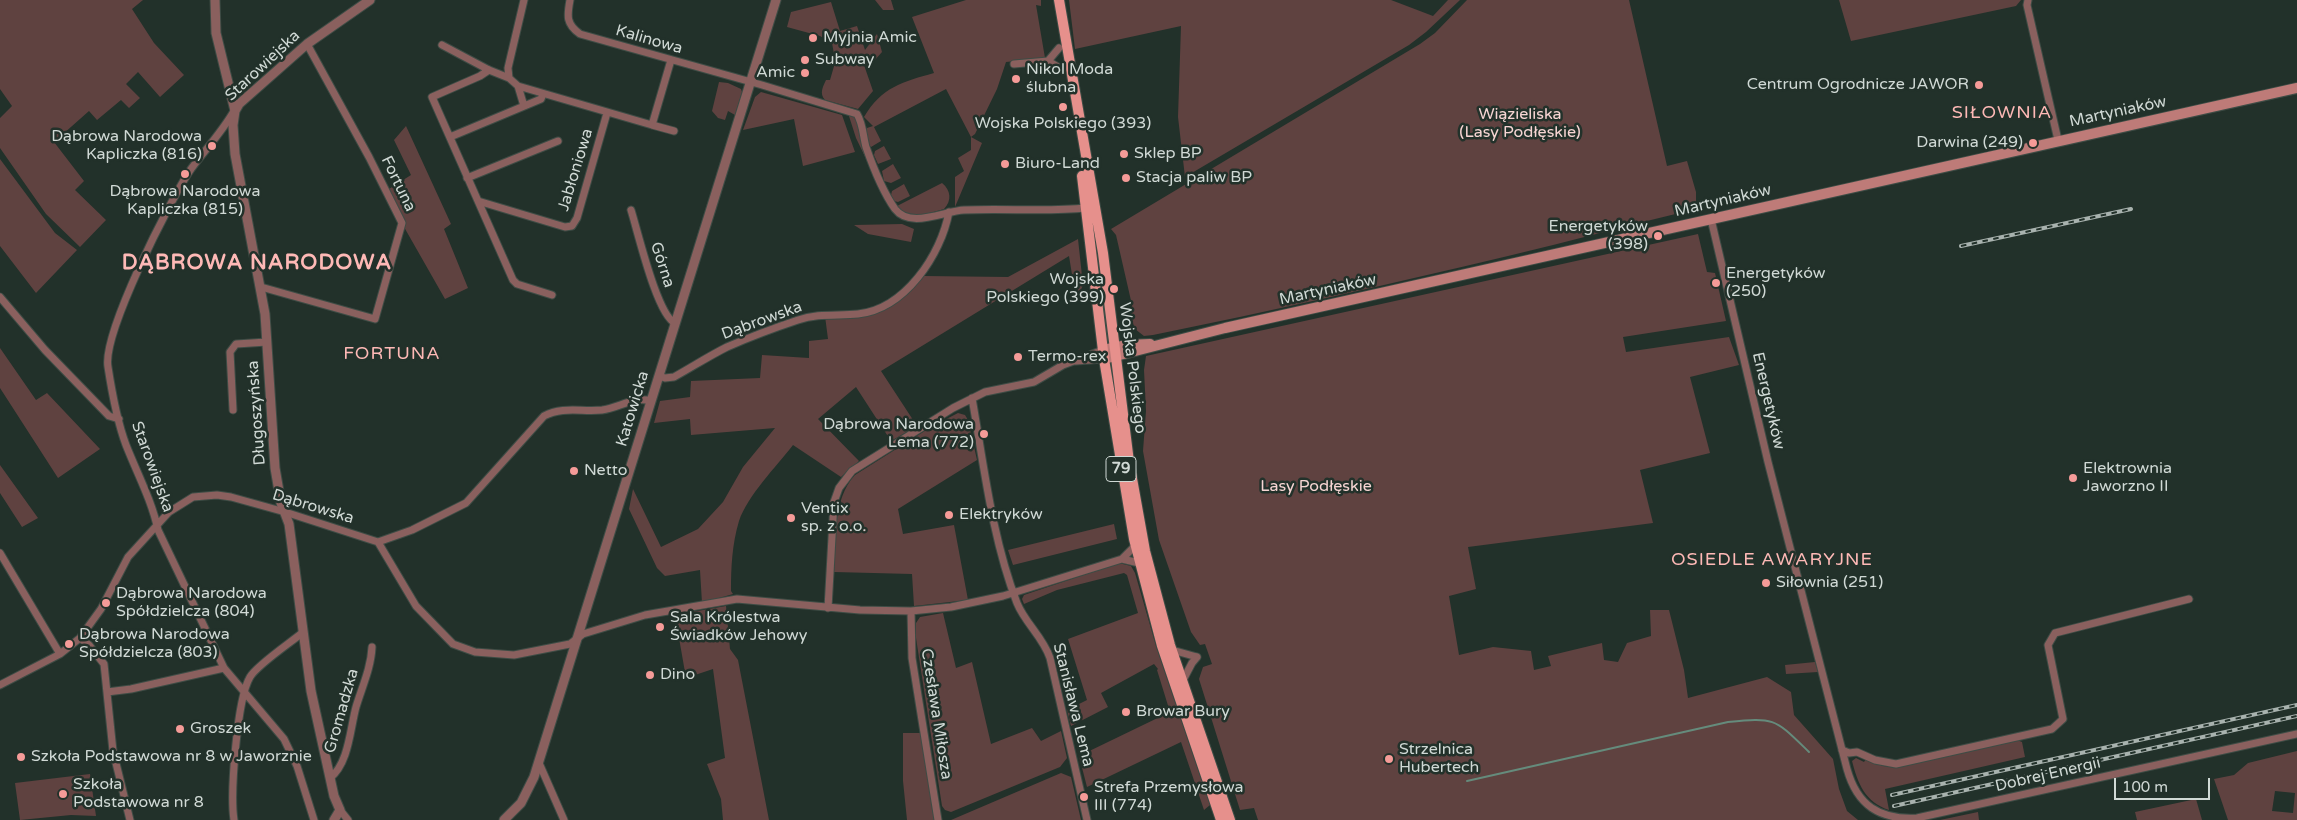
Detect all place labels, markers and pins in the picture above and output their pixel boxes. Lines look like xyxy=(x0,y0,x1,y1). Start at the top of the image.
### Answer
place label: Myjnia Amic xyxy=(823,28,917,48)
marker: Myjnia Amic xyxy=(807,32,819,44)
place label: Subway xyxy=(815,50,874,70)
marker: Subway xyxy=(799,54,811,66)
place label: Nikol Moda ślubna xyxy=(1026,60,1113,98)
place label: Amic xyxy=(756,63,795,83)
marker: Amic xyxy=(799,67,811,79)
marker: Nikol Moda ślubna xyxy=(1010,73,1022,85)
place label: Centrum Ogrodnicze JAWOR xyxy=(1747,75,1969,95)
marker: Centrum Ogrodnicze JAWOR xyxy=(1973,79,1985,91)
marker: Wojska Polskiego (393) xyxy=(1057,101,1069,113)
place label: Wojska Polskiego (393) xyxy=(975,114,1151,134)
place label: Dąbrowa Narodowa Kapliczka (816) xyxy=(51,127,202,165)
place label: Darwina (249) xyxy=(1916,133,2023,153)
marker: Darwina (249) xyxy=(2027,137,2039,149)
marker: Dąbrowa Narodowa Kapliczka (816) xyxy=(206,140,218,152)
place label: Sklep BP xyxy=(1134,144,1202,164)
marker: Sklep BP xyxy=(1118,148,1130,160)
place label: Biuro-Land xyxy=(1015,154,1100,174)
marker: Biuro-Land xyxy=(999,158,1011,170)
marker: Dąbrowa Narodowa Kapliczka (815) xyxy=(179,168,191,180)
place label: Stacja paliw BP xyxy=(1136,168,1252,188)
marker: Stacja paliw BP xyxy=(1120,172,1132,184)
place label: Dąbrowa Narodowa Kapliczka (815) xyxy=(110,182,260,220)
place label: Energetyków (398) xyxy=(1549,217,1648,255)
marker: Energetyków (398) xyxy=(1652,230,1664,242)
place label: Energetyków (250) xyxy=(1726,264,1825,302)
place label: Wojska Polskiego (399) xyxy=(986,270,1104,308)
marker: Energetyków (250) xyxy=(1710,277,1722,289)
marker: Wojska Polskiego (399) xyxy=(1108,283,1120,295)
place label: Termo-rex xyxy=(1028,347,1106,367)
marker: Termo-rex xyxy=(1012,351,1024,363)
place label: Dąbrowa Narodowa Lema (772) xyxy=(823,415,974,453)
marker: Dąbrowa Narodowa Lema (772) xyxy=(978,428,990,440)
place label: Elektrownia Jaworzno II xyxy=(2083,459,2172,497)
place label: Netto xyxy=(584,461,628,481)
marker: Netto xyxy=(568,465,580,477)
marker: Elektrownia Jaworzno II xyxy=(2067,472,2079,484)
place label: Ventix sp. z o.o. xyxy=(801,499,866,537)
place label: Elektryków xyxy=(959,505,1043,525)
marker: Elektryków xyxy=(943,509,955,521)
marker: Ventix sp. z o.o. xyxy=(785,512,797,524)
place label: Siłownia (251) xyxy=(1776,573,1883,593)
marker: Siłownia (251) xyxy=(1760,577,1772,589)
place label: Dąbrowa Narodowa Spółdzielcza (804) xyxy=(116,584,267,622)
marker: Dąbrowa Narodowa Spółdzielcza (804) xyxy=(100,597,112,609)
place label: Sala Królestwa Świadków Jehowy xyxy=(670,608,807,646)
marker: Sala Królestwa Świadków Jehowy xyxy=(654,621,666,633)
place label: Dąbrowa Narodowa Spółdzielcza (803) xyxy=(79,625,230,663)
marker: Dąbrowa Narodowa Spółdzielcza (803) xyxy=(63,638,75,650)
place label: Dino xyxy=(660,665,695,685)
marker: Dino xyxy=(644,669,656,681)
place label: Browar Bury xyxy=(1136,702,1230,722)
marker: Browar Bury xyxy=(1120,706,1132,718)
place label: Groszek xyxy=(190,719,251,739)
marker: Groszek xyxy=(174,723,186,735)
place label: Strzelnica Hubertech xyxy=(1399,740,1479,778)
place label: Szkoła Podstawowa nr 8 w Jaworznie xyxy=(31,747,312,767)
marker: Szkoła Podstawowa nr 8 w Jaworznie xyxy=(15,751,27,763)
marker: Strzelnica Hubertech xyxy=(1383,753,1395,765)
place label: Szkoła Podstawowa nr 8 xyxy=(73,775,204,813)
place label: Strefa Przemysłowa III (774) xyxy=(1094,778,1243,816)
marker: Szkoła Podstawowa nr 8 xyxy=(57,788,69,800)
marker: Strefa Przemysłowa III (774) xyxy=(1078,791,1090,803)

